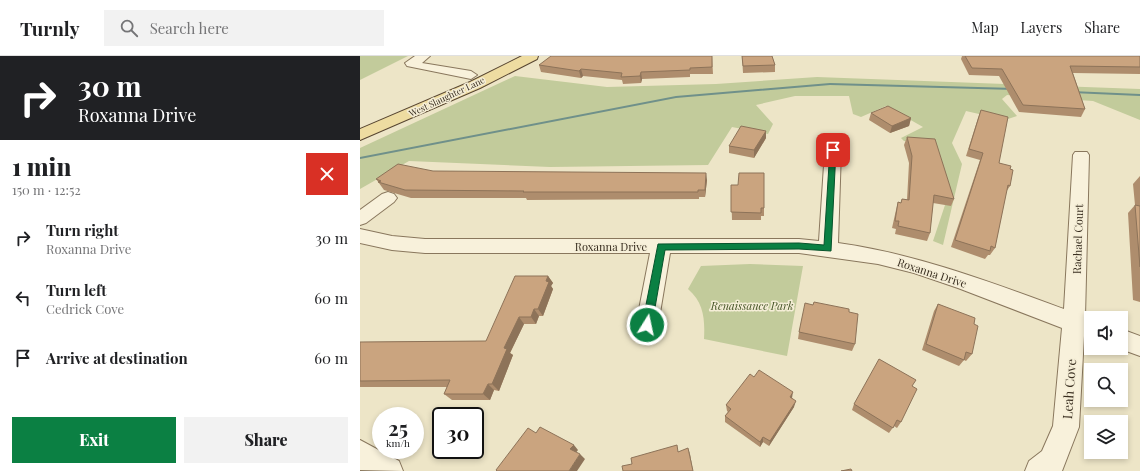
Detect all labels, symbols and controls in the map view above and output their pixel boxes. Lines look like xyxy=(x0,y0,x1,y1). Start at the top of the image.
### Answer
search box xyxy=(104,10,384,46)
text: Turnly xyxy=(20,15,80,41)
icon: search xyxy=(118,17,140,39)
text: Search here xyxy=(150,18,229,38)
text: Map xyxy=(971,18,999,37)
text: Layers xyxy=(1021,18,1062,37)
text: Share xyxy=(1084,18,1120,37)
text: 30 m xyxy=(78,67,142,104)
icon: right xyxy=(12,72,64,124)
street label: West Slaughter Lane xyxy=(406,73,487,119)
text: Roxanna Drive xyxy=(78,103,196,127)
pin xyxy=(816,133,850,167)
icon: arrive xyxy=(822,139,844,161)
text: 1 min xyxy=(12,150,71,182)
button: close xyxy=(306,153,348,195)
text: 150 m · 12:52 xyxy=(12,181,81,198)
street label: Rachael Court xyxy=(1069,204,1086,274)
text: Turn right xyxy=(46,220,119,240)
icon: right xyxy=(12,227,34,249)
text: 30 m xyxy=(315,228,348,248)
street label: Roxanna Drive xyxy=(575,239,648,254)
text: Roxanna Drive xyxy=(46,240,131,257)
street label: Roxanna Drive xyxy=(895,254,969,291)
text: Turn left xyxy=(46,280,107,300)
icon: left xyxy=(12,287,34,309)
text: 60 m xyxy=(314,288,348,308)
park label: Renaissance Park xyxy=(710,298,794,313)
text: Cedrick Cove xyxy=(46,300,124,317)
position arrow xyxy=(626,304,668,346)
map controls xyxy=(1084,311,1128,459)
button: sound xyxy=(1084,311,1128,355)
icon: arrive xyxy=(12,347,34,369)
text: Arrive at destination xyxy=(46,348,188,368)
text: 60 m xyxy=(314,348,348,368)
street label: Leah Cove xyxy=(1058,358,1079,420)
button: search xyxy=(1084,363,1128,407)
speed limit sign: 30 xyxy=(432,407,484,459)
text: 25 xyxy=(388,414,408,441)
button: layers xyxy=(1084,415,1128,459)
button: Exit xyxy=(12,417,176,463)
button: Share xyxy=(184,417,348,463)
text: km/h xyxy=(386,436,410,450)

